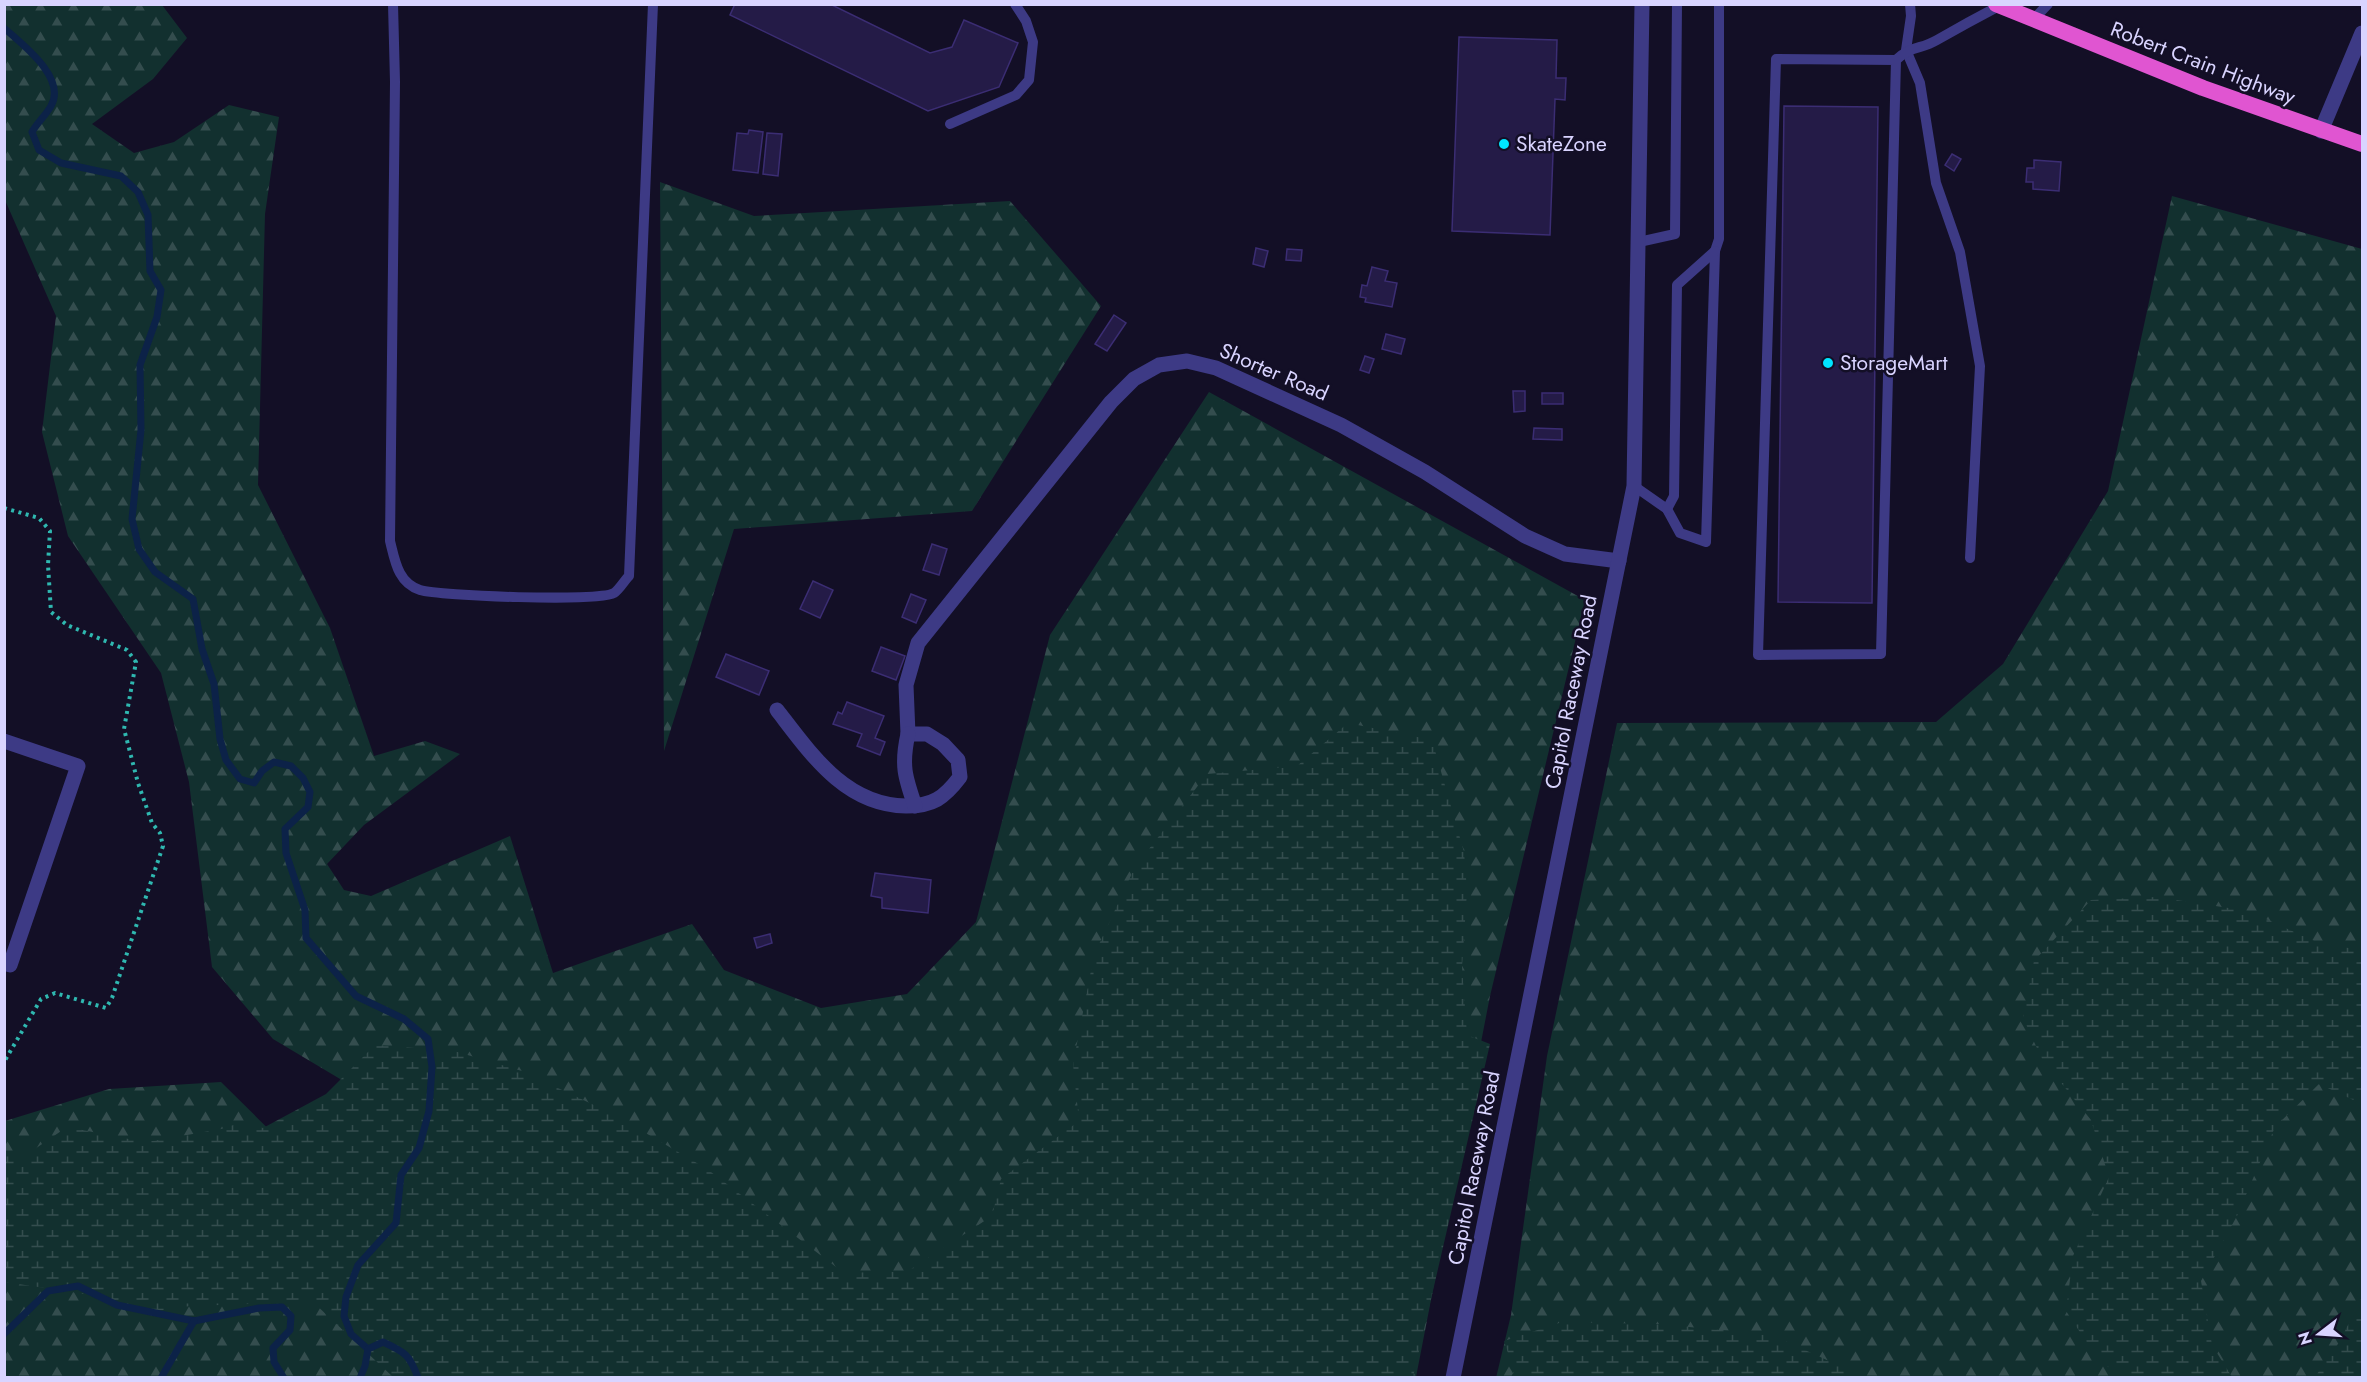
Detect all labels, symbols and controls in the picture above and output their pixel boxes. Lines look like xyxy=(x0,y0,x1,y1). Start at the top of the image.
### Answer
street label: Robert Crain Highway xyxy=(2106,14,2301,112)
place label: SkateZone xyxy=(1516,129,1607,159)
marker: SkateZone xyxy=(1497,137,1511,151)
street label: Shorter Road xyxy=(1215,336,1333,408)
place label: StorageMart xyxy=(1840,348,1947,378)
marker: StorageMart xyxy=(1821,356,1835,370)
street label: Capitol Raceway Road xyxy=(1537,592,1605,792)
street label: Capitol Raceway Road xyxy=(1440,1068,1508,1268)
north arrow xyxy=(2289,1304,2349,1364)
text: N xyxy=(2292,1329,2318,1348)

